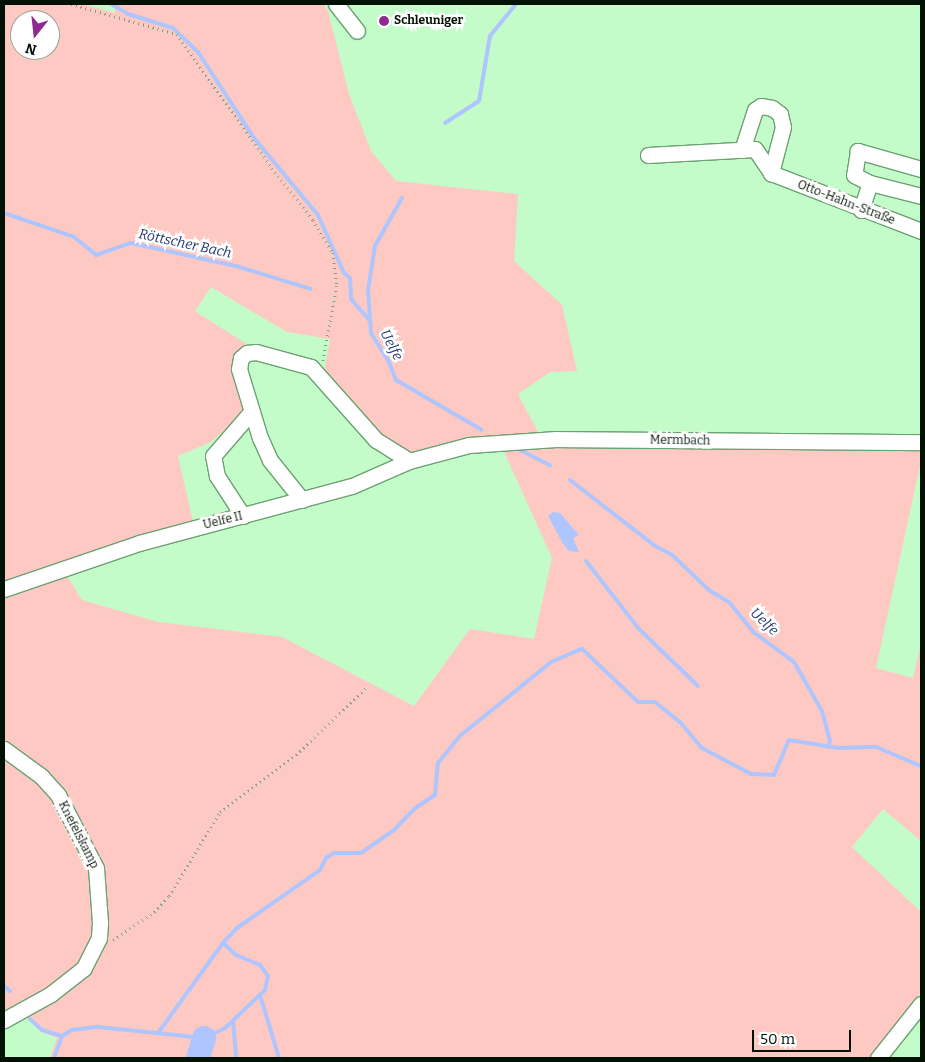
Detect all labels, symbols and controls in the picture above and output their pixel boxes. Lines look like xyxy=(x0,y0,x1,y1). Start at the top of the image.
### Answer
north arrow xyxy=(10,10,60,60)
place label: Schleuniger xyxy=(394,14,463,28)
marker: Schleuniger xyxy=(378,15,390,27)
text: N xyxy=(23,39,39,59)
street label: Otto-Hahn-Straße xyxy=(795,178,897,228)
water label: Röttscher Bach xyxy=(137,226,233,262)
water label: Uelfe xyxy=(376,327,406,363)
street label: Mermbach xyxy=(650,433,710,449)
street label: Uelfe II xyxy=(202,509,244,533)
water label: Uelfe xyxy=(746,605,782,639)
street label: Knefelskamp xyxy=(55,799,101,871)
scale bar xyxy=(755,1020,854,1052)
text: 50 m xyxy=(760,1030,795,1048)

